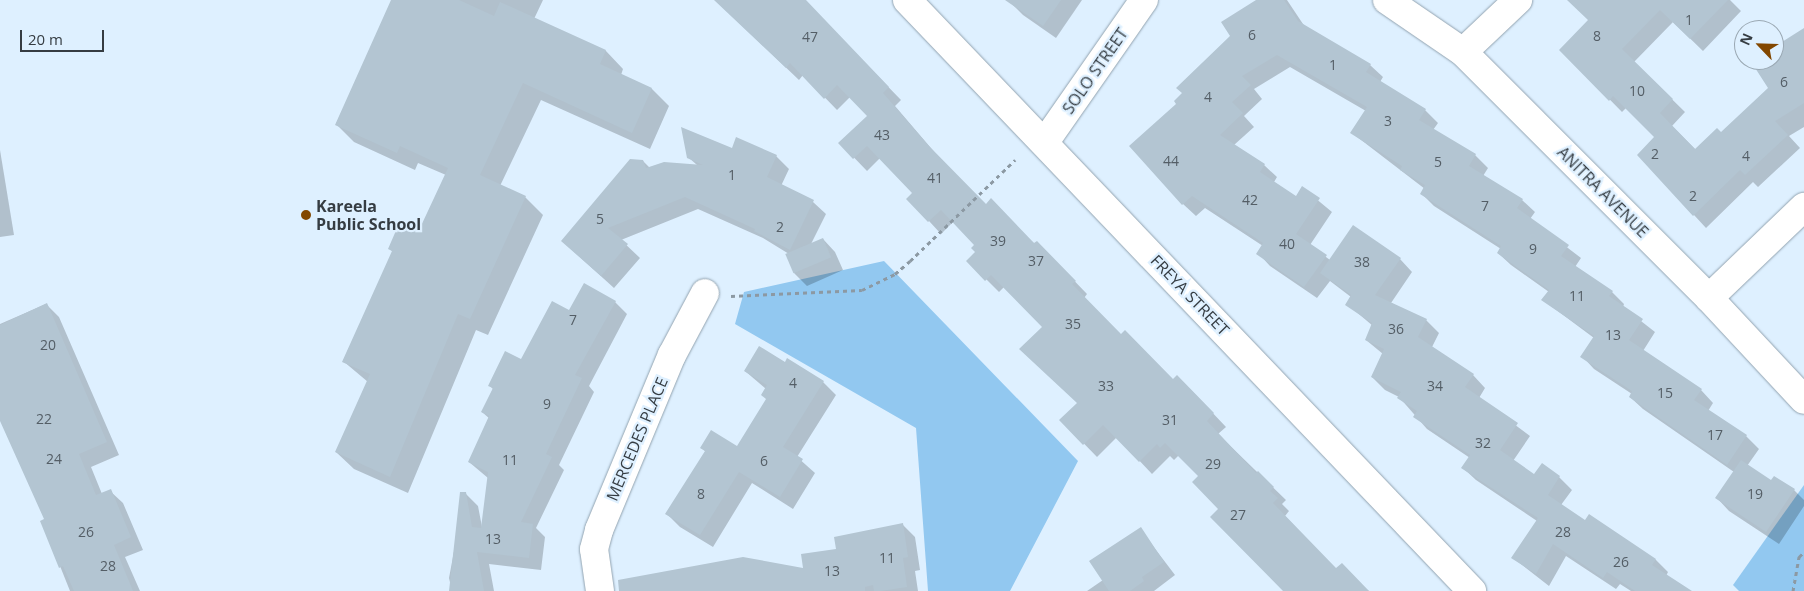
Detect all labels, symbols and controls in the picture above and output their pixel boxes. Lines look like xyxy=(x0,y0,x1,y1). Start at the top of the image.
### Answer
house number: 1 xyxy=(1685,12,1693,28)
scale bar xyxy=(22,20,106,52)
north arrow xyxy=(1734,20,1784,70)
street label: SOLO STREET xyxy=(1058,24,1132,118)
house number: 6 xyxy=(1248,27,1256,43)
house number: 8 xyxy=(1593,28,1601,44)
text: 20 m xyxy=(28,29,63,49)
house number: 47 xyxy=(802,29,818,45)
text: N xyxy=(1735,30,1757,48)
house number: 1 xyxy=(1329,57,1337,73)
house number: 6 xyxy=(1780,74,1788,90)
house number: 10 xyxy=(1629,83,1645,99)
house number: 4 xyxy=(1204,89,1212,105)
house number: 3 xyxy=(1384,113,1392,129)
house number: 43 xyxy=(874,127,890,143)
street label: ANITRA AVENUE xyxy=(1554,143,1652,241)
house number: 2 xyxy=(1651,146,1659,162)
house number: 4 xyxy=(1742,148,1750,164)
house number: 44 xyxy=(1163,153,1179,169)
house number: 5 xyxy=(1434,154,1442,170)
house number: 1 xyxy=(728,167,736,183)
house number: 41 xyxy=(927,170,943,186)
house number: 2 xyxy=(1689,188,1697,204)
house number: 42 xyxy=(1242,192,1258,208)
place label: Kareela Public School xyxy=(316,196,421,234)
house number: 7 xyxy=(1481,198,1489,214)
marker: Kareela Public School xyxy=(300,209,312,221)
house number: 5 xyxy=(596,211,604,227)
house number: 2 xyxy=(776,219,784,235)
house number: 39 xyxy=(990,233,1006,249)
house number: 40 xyxy=(1279,236,1295,252)
house number: 9 xyxy=(1529,241,1537,257)
street label: FREYA STREET xyxy=(1147,251,1233,339)
house number: 37 xyxy=(1028,253,1044,269)
house number: 38 xyxy=(1354,254,1370,270)
house number: 11 xyxy=(1569,288,1585,304)
house number: 7 xyxy=(569,312,577,328)
house number: 35 xyxy=(1065,316,1081,332)
house number: 36 xyxy=(1388,321,1404,337)
house number: 13 xyxy=(1605,327,1621,343)
house number: 20 xyxy=(40,337,56,353)
street label: MERCEDES PLACE xyxy=(602,374,672,504)
house number: 4 xyxy=(789,375,797,391)
house number: 33 xyxy=(1098,378,1114,394)
house number: 34 xyxy=(1427,378,1443,394)
house number: 15 xyxy=(1657,385,1673,401)
house number: 9 xyxy=(543,396,551,412)
house number: 22 xyxy=(36,411,52,427)
house number: 31 xyxy=(1162,412,1178,428)
house number: 17 xyxy=(1707,427,1723,443)
house number: 32 xyxy=(1475,435,1491,451)
house number: 24 xyxy=(46,451,62,467)
house number: 11 xyxy=(502,452,518,468)
house number: 6 xyxy=(760,453,768,469)
house number: 29 xyxy=(1205,456,1221,472)
house number: 8 xyxy=(697,486,705,502)
house number: 19 xyxy=(1747,486,1763,502)
house number: 27 xyxy=(1230,507,1246,523)
house number: 26 xyxy=(78,524,94,540)
house number: 28 xyxy=(1555,524,1571,540)
house number: 13 xyxy=(485,531,501,547)
house number: 11 xyxy=(879,550,895,566)
house number: 26 xyxy=(1613,554,1629,570)
house number: 28 xyxy=(100,558,116,574)
house number: 13 xyxy=(824,563,840,579)

